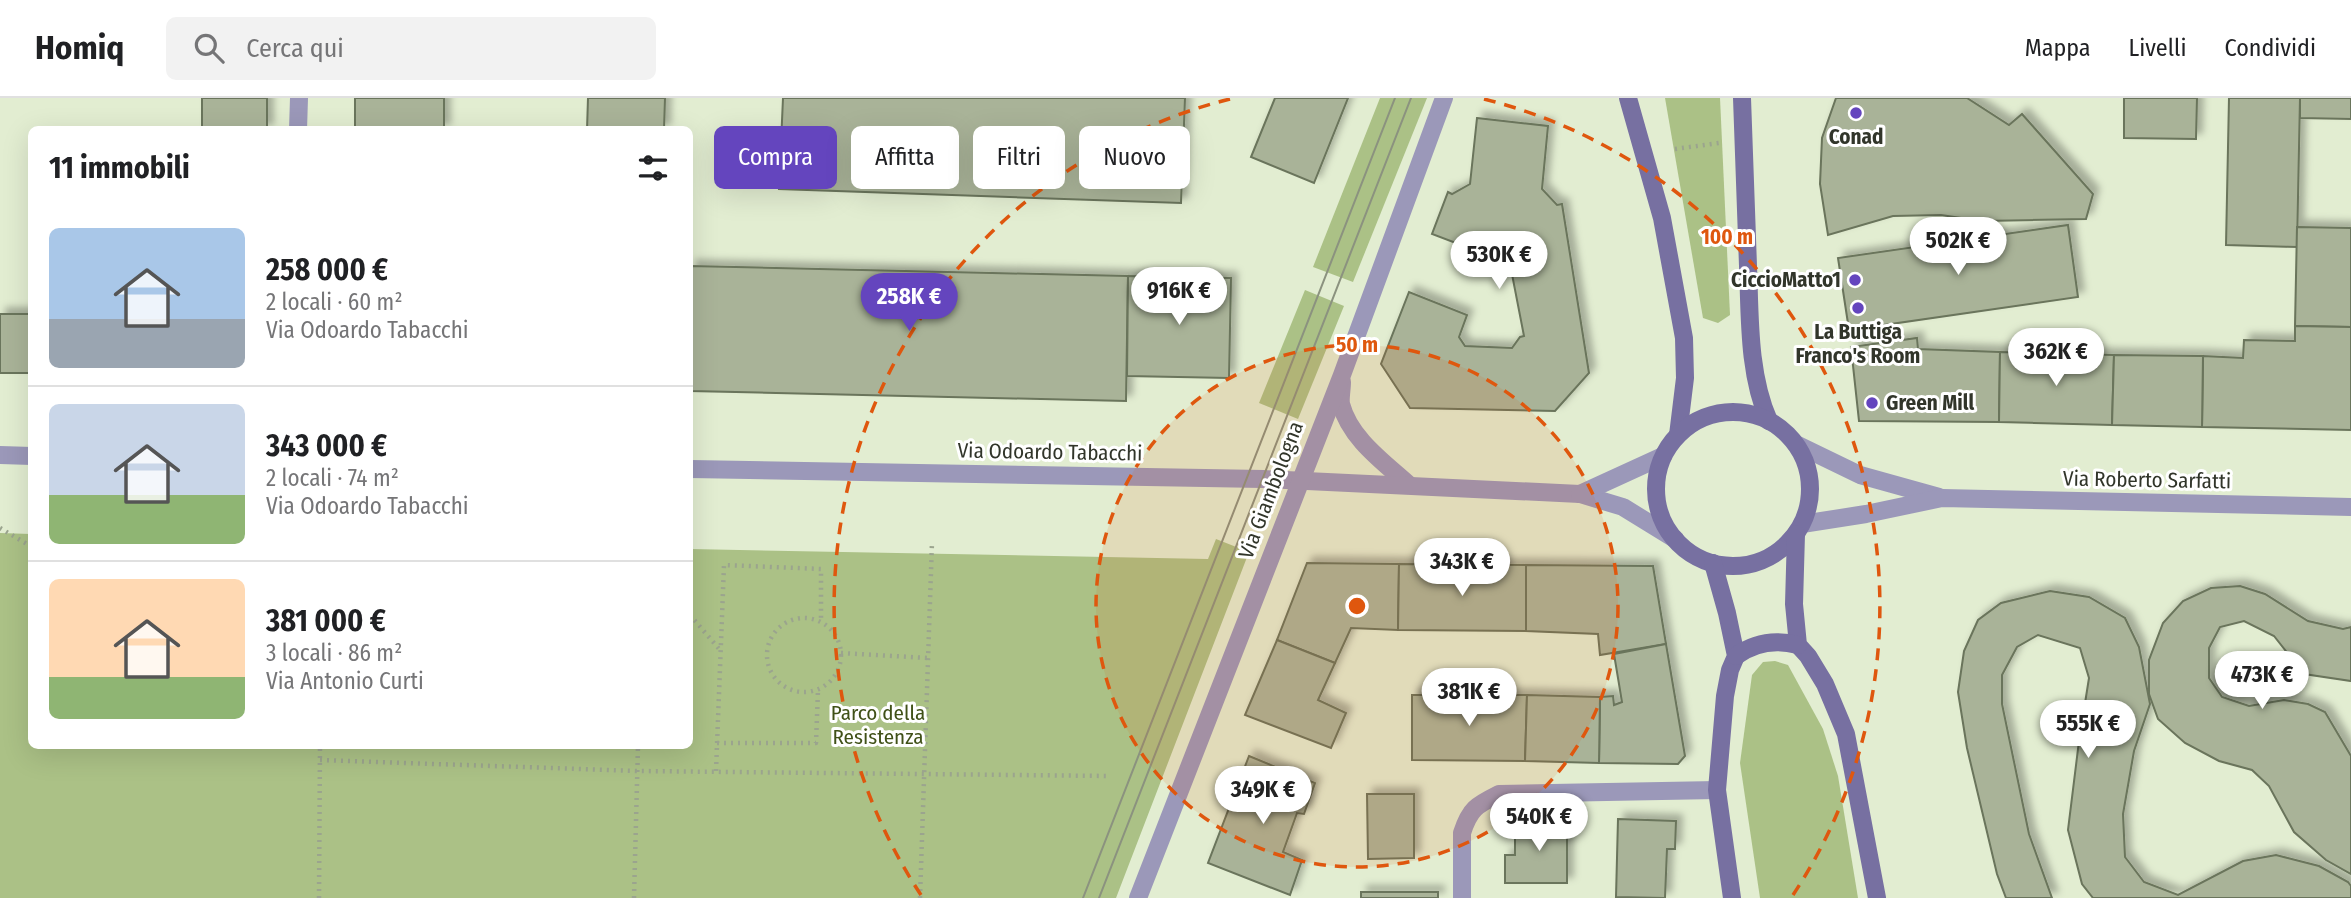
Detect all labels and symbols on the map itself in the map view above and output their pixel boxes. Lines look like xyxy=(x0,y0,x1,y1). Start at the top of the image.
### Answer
marker: Conad xyxy=(1848,105,1864,121)
place label: Conad xyxy=(1829,124,1883,150)
pin: 502K € xyxy=(1901,218,2015,277)
text: 100 m xyxy=(1701,224,1753,250)
pin: 530K € xyxy=(1442,232,1556,291)
place label: CiccioMatto1 xyxy=(1731,267,1841,293)
pin: 916K € xyxy=(1122,268,1236,327)
marker: CiccioMatto1 xyxy=(1847,272,1863,288)
pin: 258K € xyxy=(852,274,966,333)
marker: La Buttiga Franco's Room xyxy=(1850,300,1866,316)
place label: La Buttiga Franco's Room xyxy=(1796,319,1920,369)
pin: 362K € xyxy=(1999,328,2113,388)
text: 50 m xyxy=(1336,332,1378,358)
place label: Green Mill xyxy=(1886,390,1974,416)
marker: Green Mill xyxy=(1864,395,1880,411)
street label: Via Giambologna xyxy=(1233,418,1309,562)
street label: Via Odoardo Tabacchi xyxy=(957,437,1143,467)
street label: Via Roberto Sarfatti xyxy=(2063,466,2231,494)
pin: 343K € xyxy=(1405,538,1519,598)
centre of rings xyxy=(1345,594,1369,618)
pin: 473K € xyxy=(2205,652,2319,711)
pin: 381K € xyxy=(1412,668,1526,728)
park label: Parco della Resistenza xyxy=(831,700,925,750)
pin: 555K € xyxy=(2031,700,2145,760)
pin: 349K € xyxy=(1206,766,1320,826)
pin: 540K € xyxy=(1482,794,1596,853)

